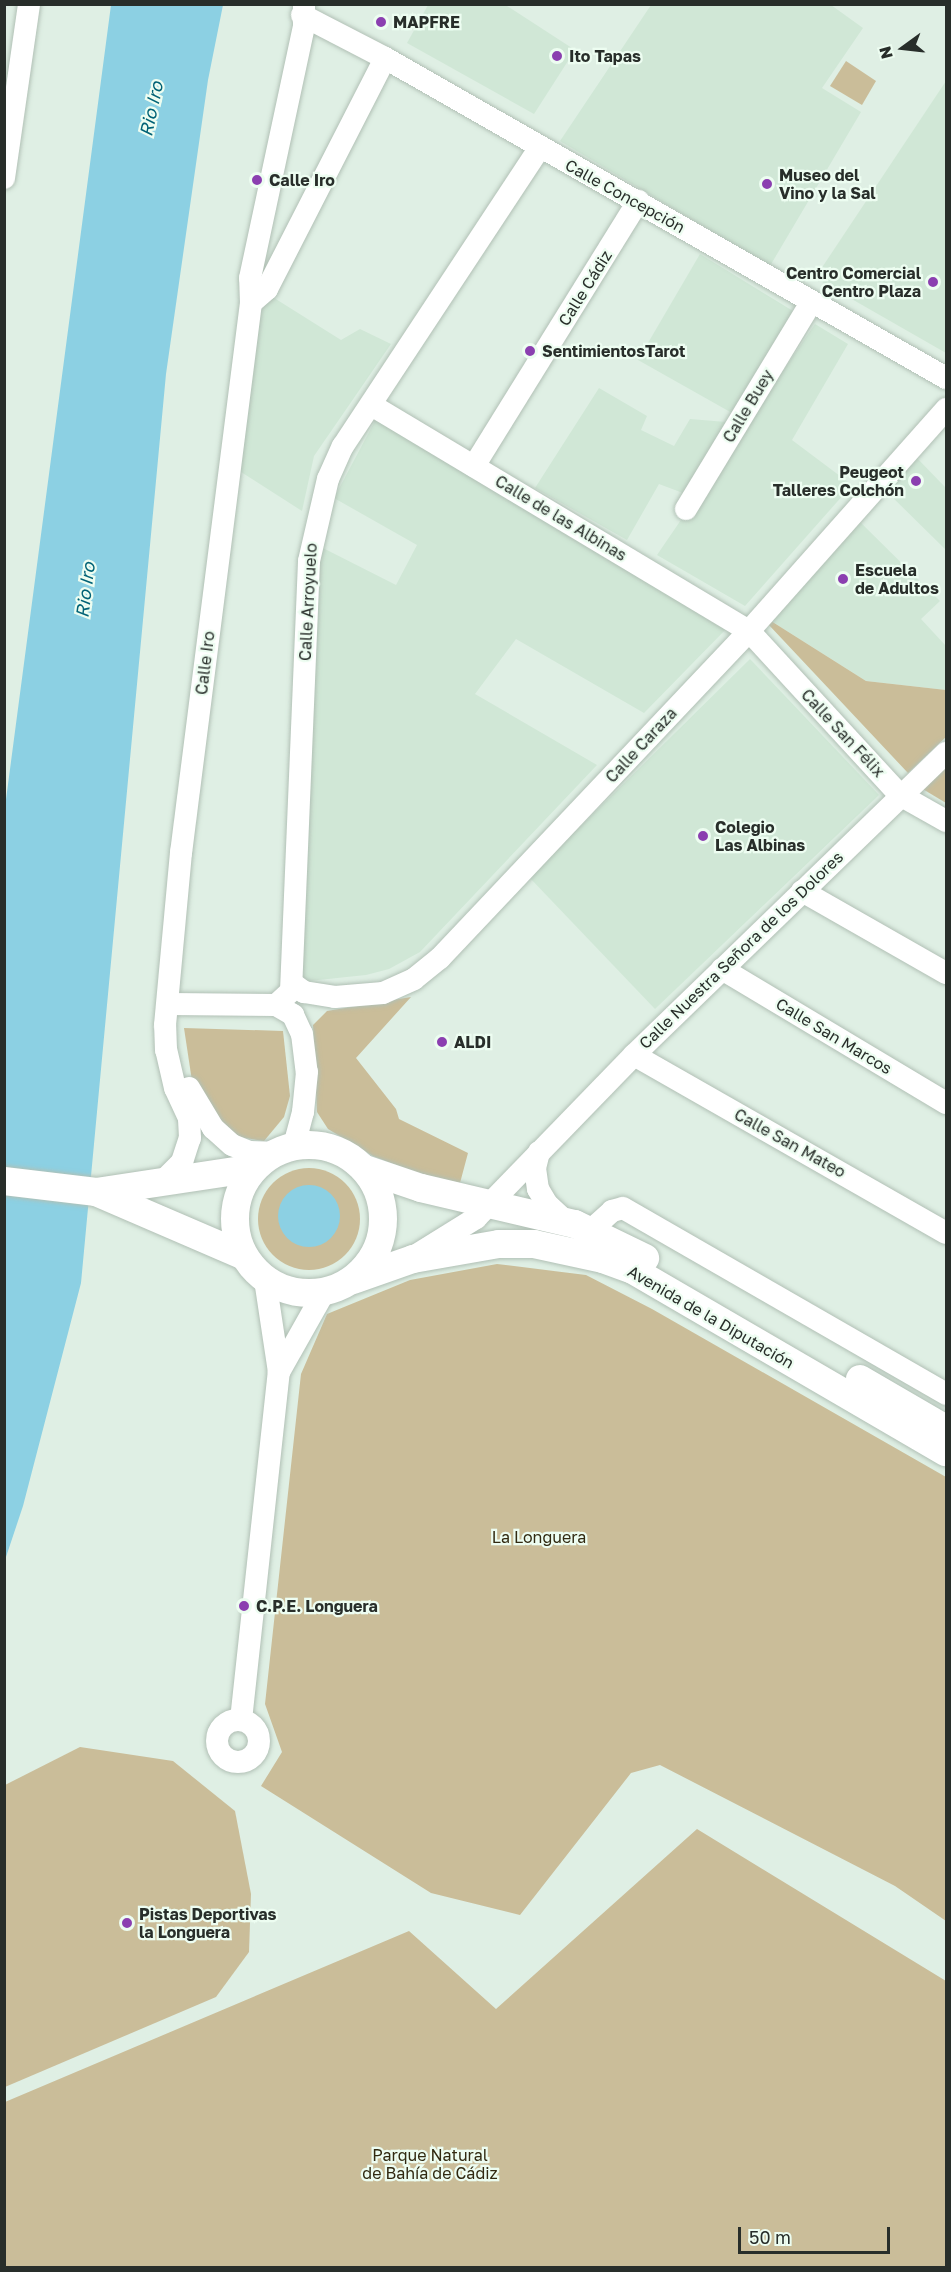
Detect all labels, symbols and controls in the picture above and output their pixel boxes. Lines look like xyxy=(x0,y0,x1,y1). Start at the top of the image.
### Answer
place label: MAPFRE xyxy=(393,12,460,32)
marker: MAPFRE xyxy=(374,15,388,29)
north arrow xyxy=(873,18,933,78)
text: N xyxy=(874,44,897,61)
place label: Ito Tapas xyxy=(569,46,641,66)
marker: Ito Tapas xyxy=(550,49,564,63)
water label: Rio Iro xyxy=(135,80,167,138)
street label: Calle Concepción xyxy=(562,155,688,237)
place label: Museo del Vino y la Sal xyxy=(779,165,876,203)
place label: Calle Iro xyxy=(269,170,335,190)
marker: Calle Iro xyxy=(250,173,264,187)
marker: Museo del Vino y la Sal xyxy=(760,177,774,191)
street label: Calle Cádiz xyxy=(554,247,616,329)
place label: Centro Comercial Centro Plaza xyxy=(786,263,921,301)
marker: Centro Comercial Centro Plaza xyxy=(926,275,940,289)
place label: SentimientosTarot xyxy=(542,341,685,361)
marker: SentimientosTarot xyxy=(523,344,537,358)
street label: Calle Buey xyxy=(719,366,777,446)
place label: Peugeot Talleres Colchón xyxy=(773,462,904,500)
street label: Calle de las Albinas xyxy=(492,471,630,565)
marker: Peugeot Talleres Colchón xyxy=(909,474,923,488)
street label: Calle Arroyuelo xyxy=(295,543,321,661)
place label: Escuela de Adultos xyxy=(855,560,939,598)
water label: Rio Iro xyxy=(71,561,99,619)
marker: Escuela de Adultos xyxy=(836,572,850,586)
street label: Calle Iro xyxy=(192,630,218,696)
street label: Calle San Félix xyxy=(797,685,889,781)
street label: Calle Caraza xyxy=(601,704,681,786)
place label: Colegio Las Albinas xyxy=(715,817,805,855)
marker: Colegio Las Albinas xyxy=(696,829,710,843)
street label: Calle Nuestra Señora de los Dolores xyxy=(635,847,847,1053)
street label: Calle San Marcos xyxy=(772,994,896,1078)
place label: ALDI xyxy=(454,1032,491,1052)
marker: ALDI xyxy=(435,1035,449,1049)
street label: Calle San Mateo xyxy=(731,1104,849,1182)
street label: Avenida de la Diputación xyxy=(624,1261,798,1373)
park label: La Longuera xyxy=(492,1527,586,1547)
place label: C.P.E. Longuera xyxy=(256,1596,378,1616)
marker: C.P.E. Longuera xyxy=(237,1599,251,1613)
place label: Pistas Deportivas la Longuera xyxy=(139,1904,277,1942)
marker: Pistas Deportivas la Longuera xyxy=(120,1916,134,1930)
park label: Parque Natural de Bahía de Cádiz xyxy=(362,2145,498,2183)
scale bar xyxy=(741,2215,892,2253)
text: 50 m xyxy=(749,2226,791,2248)

